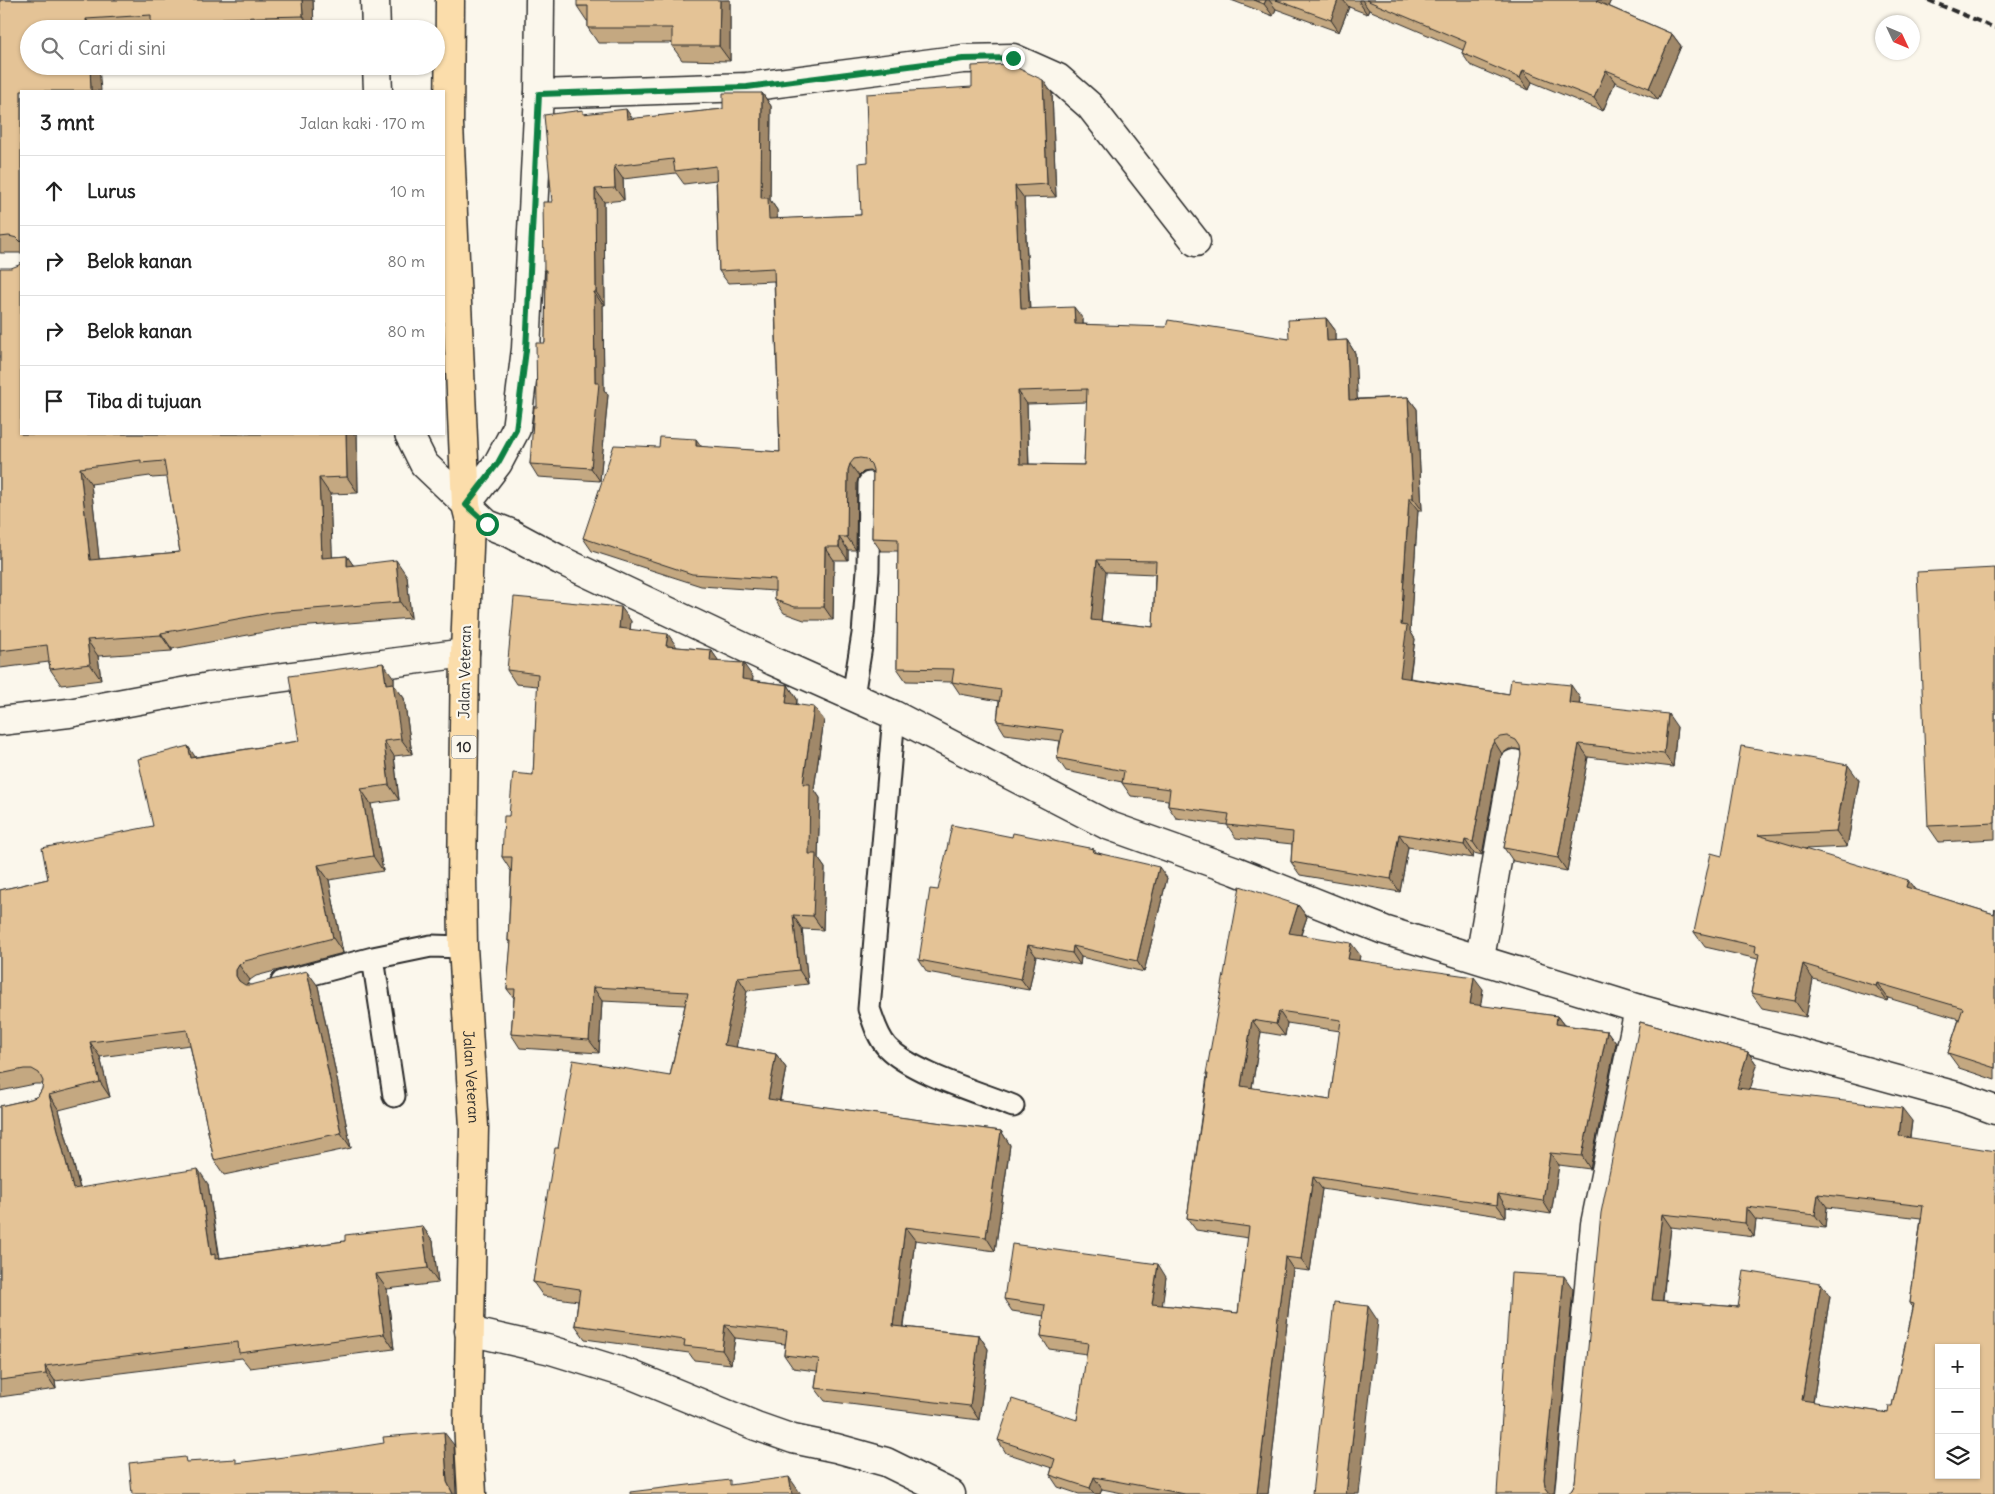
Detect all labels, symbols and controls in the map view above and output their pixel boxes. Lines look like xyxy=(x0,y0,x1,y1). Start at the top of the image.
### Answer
north arrow xyxy=(1875,15,1920,60)
search box xyxy=(20,20,445,75)
icon: search xyxy=(38,34,66,62)
text: Cari di sini xyxy=(78,36,166,60)
route end xyxy=(1002,47,1025,70)
text: 3 mnt xyxy=(40,109,94,136)
text: Jalan kaki · 170 m xyxy=(299,113,425,133)
icon: ahead xyxy=(40,177,68,205)
text: Lurus xyxy=(87,179,136,203)
text: 10 m xyxy=(390,181,425,201)
icon: right xyxy=(40,247,68,275)
text: Belok kanan xyxy=(87,249,192,273)
text: 80 m xyxy=(387,251,425,271)
icon: right xyxy=(40,317,68,345)
text: Belok kanan xyxy=(87,319,192,343)
text: 80 m xyxy=(387,321,425,341)
icon: arrive xyxy=(40,387,68,415)
text: Tiba di tujuan xyxy=(87,389,202,413)
route start xyxy=(476,513,499,536)
street label: Jalan Veteran xyxy=(454,625,475,719)
road number: 10 xyxy=(452,736,476,759)
street label: Jalan Veteran xyxy=(459,1029,484,1124)
map controls xyxy=(1935,1344,1980,1479)
button: + xyxy=(1935,1344,1980,1389)
button: − xyxy=(1935,1389,1980,1434)
button: layers xyxy=(1935,1434,1980,1479)

